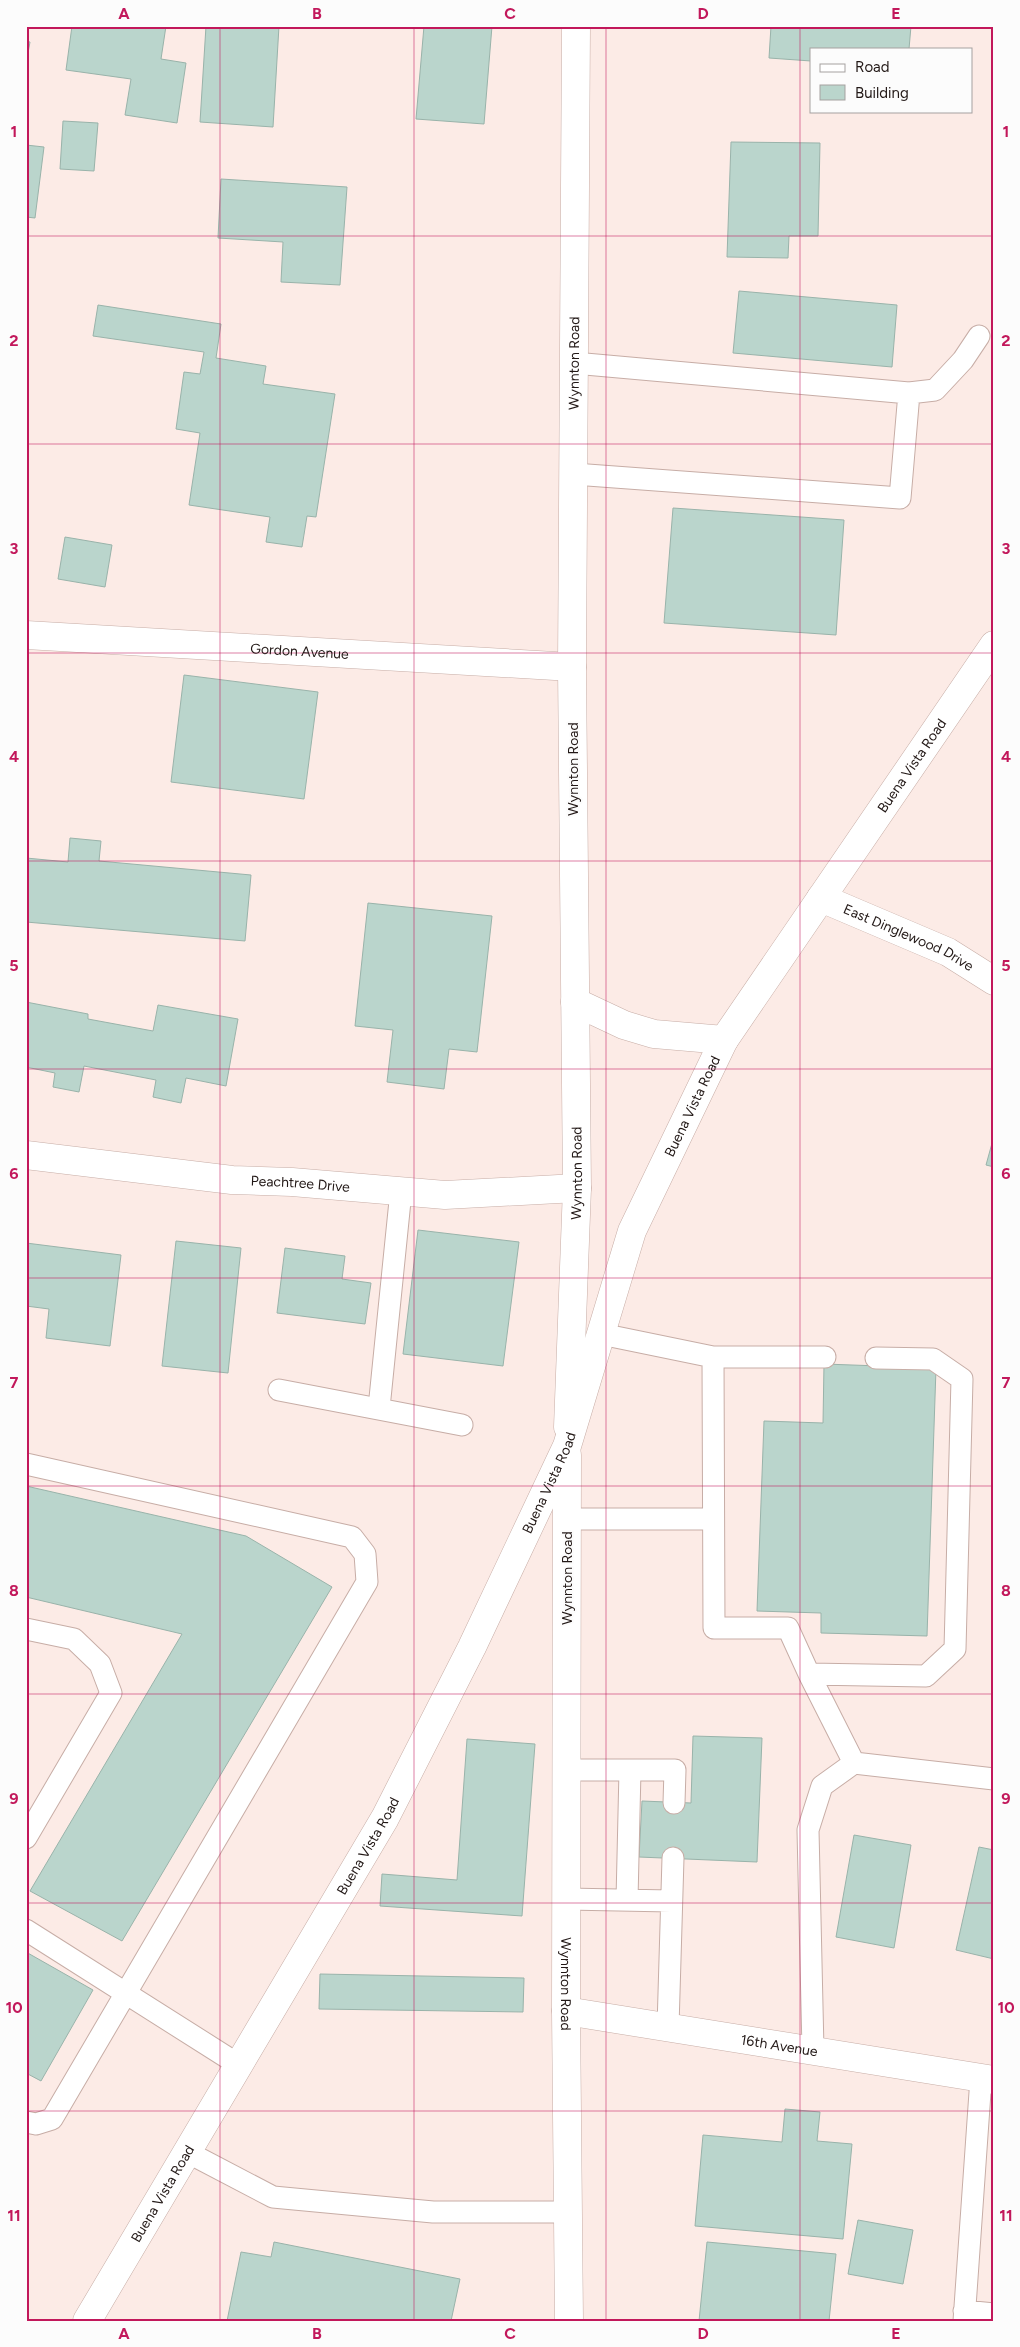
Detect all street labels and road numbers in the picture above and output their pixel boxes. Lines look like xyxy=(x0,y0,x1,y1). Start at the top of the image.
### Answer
street label: Wynnton Road xyxy=(565,316,583,410)
street label: Gordon Avenue xyxy=(250,640,350,662)
street label: Buena Vista Road xyxy=(874,715,950,816)
street label: Wynnton Road xyxy=(565,722,582,816)
street label: East Dinglewood Drive xyxy=(841,900,977,975)
street label: Buena Vista Road xyxy=(661,1053,724,1159)
street label: Wynnton Road xyxy=(567,1126,586,1220)
street label: Peachtree Drive xyxy=(251,1172,351,1195)
street label: Buena Vista Road xyxy=(518,1430,579,1536)
street label: Wynnton Road xyxy=(559,1531,576,1625)
street label: Buena Vista Road xyxy=(333,1794,403,1898)
street label: Wynnton Road xyxy=(557,1937,575,2031)
street label: 16th Avenue xyxy=(740,2031,819,2060)
street label: Buena Vista Road xyxy=(127,2142,198,2245)

